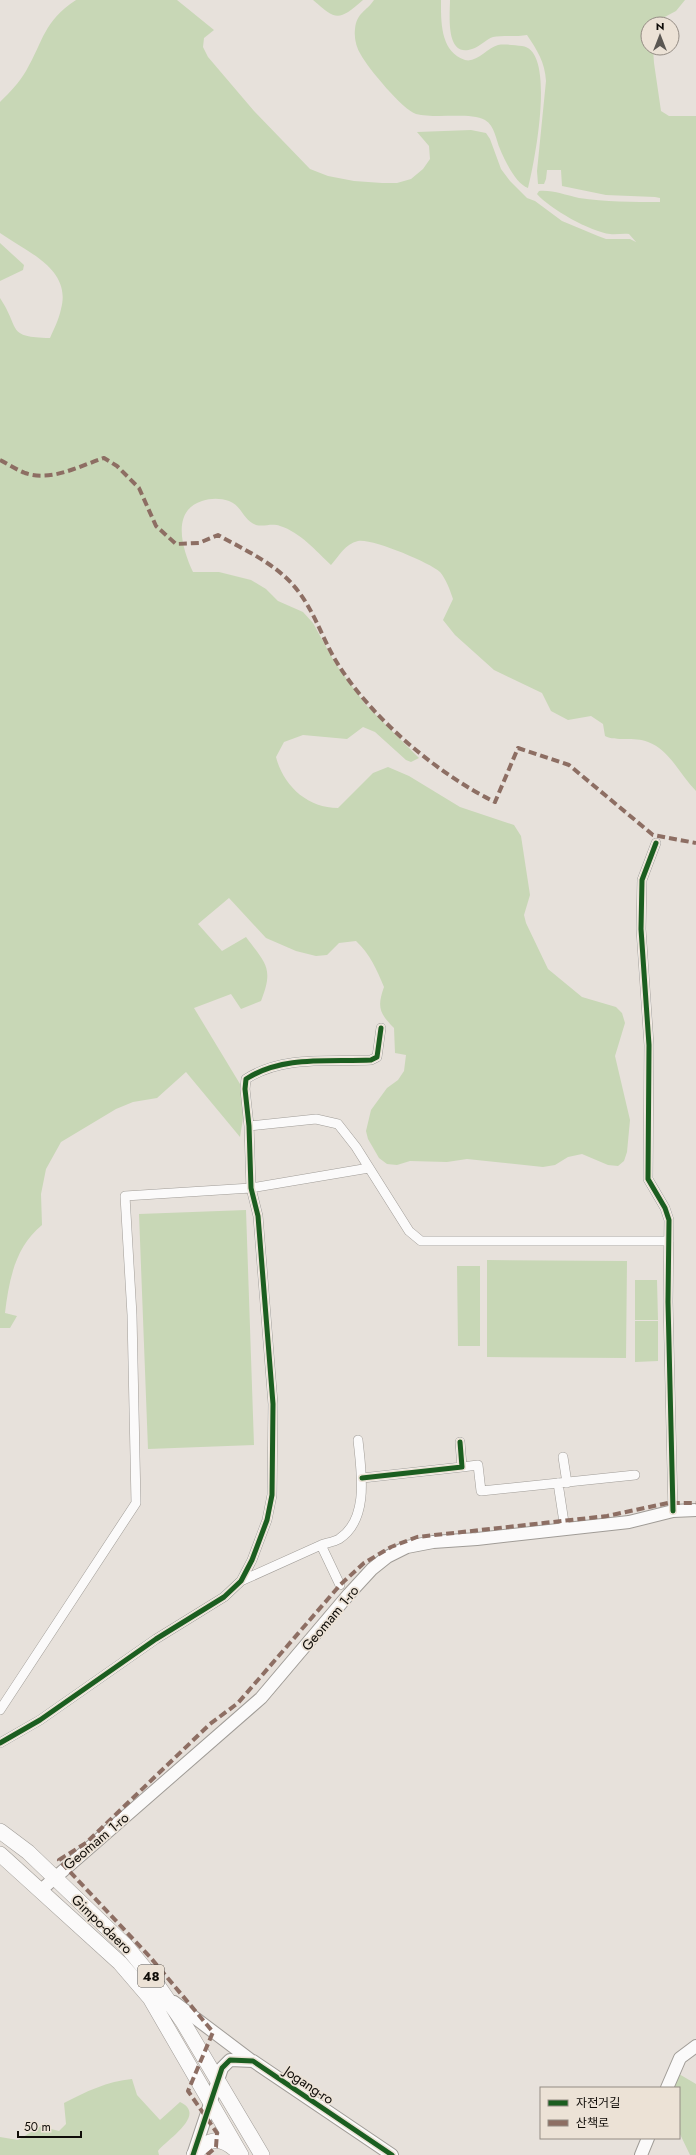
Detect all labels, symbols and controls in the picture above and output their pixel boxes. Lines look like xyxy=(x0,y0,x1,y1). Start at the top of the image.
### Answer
north arrow xyxy=(640,16,680,56)
text: N xyxy=(656,18,664,34)
street label: Geomam 1-ro xyxy=(297,1581,364,1655)
street label: Geomam 1-ro xyxy=(59,1807,133,1874)
street label: Gimpo-daero xyxy=(67,1890,137,1959)
road number: 48 xyxy=(138,1965,164,1987)
street label: Jogang-ro xyxy=(278,2060,338,2109)
legend xyxy=(540,2087,680,2139)
text: 자전거길 xyxy=(576,2094,620,2112)
scale bar xyxy=(18,2113,81,2139)
text: 산책로 xyxy=(576,2114,609,2132)
text: 50 m xyxy=(24,2118,51,2136)

